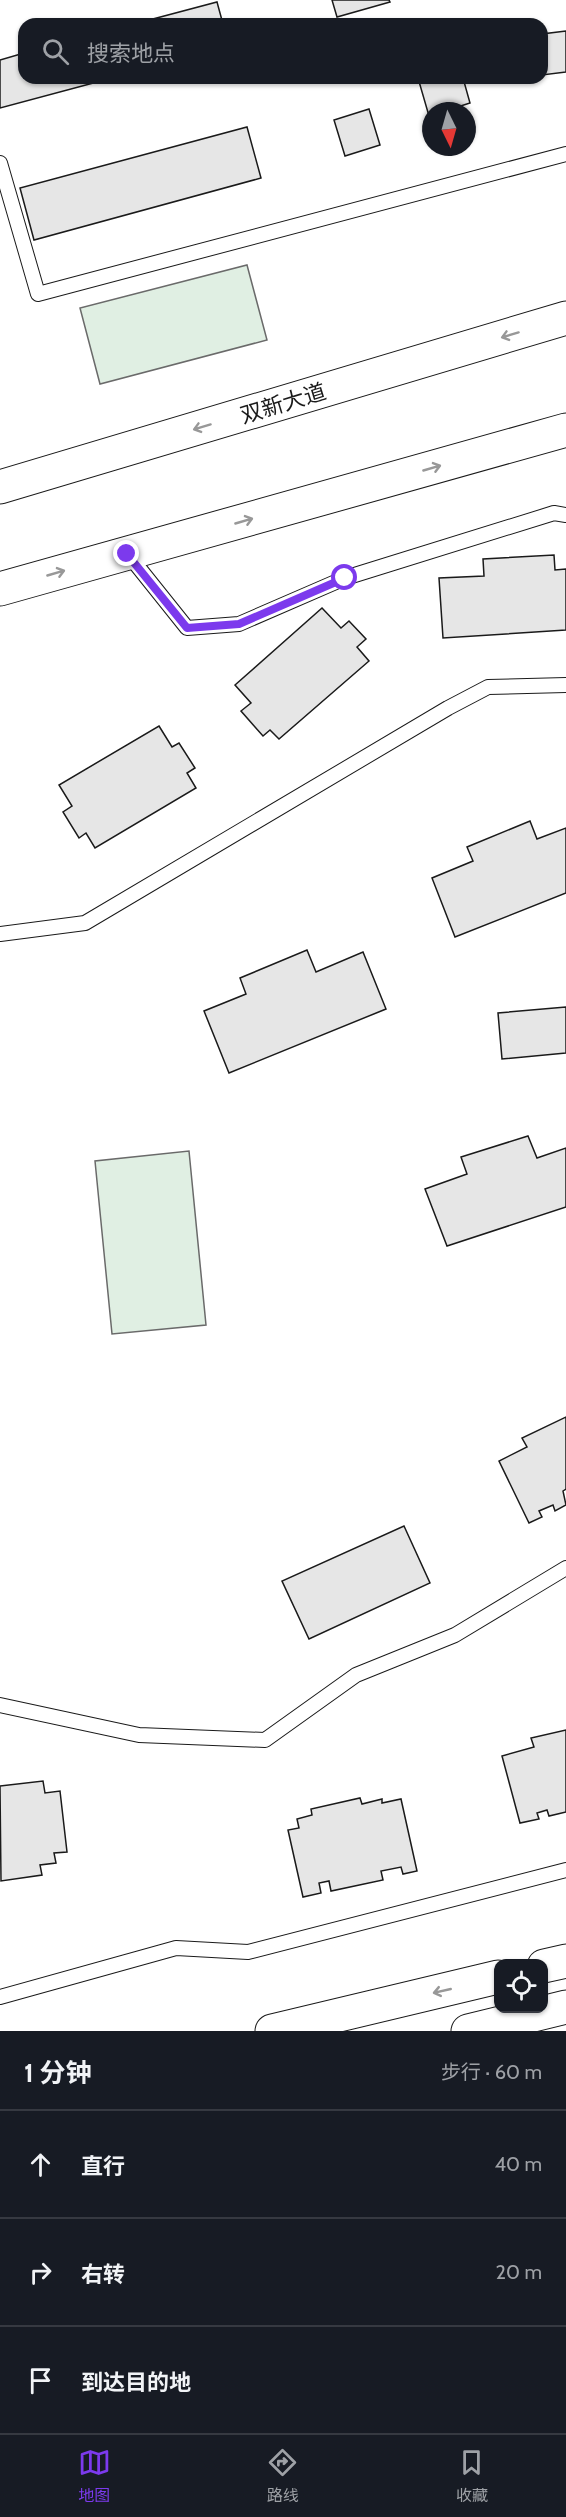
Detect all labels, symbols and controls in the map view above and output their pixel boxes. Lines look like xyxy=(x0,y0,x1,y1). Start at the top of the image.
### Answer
search box xyxy=(18,18,548,84)
icon: search xyxy=(39,35,72,68)
text: 搜索地点 xyxy=(87,40,175,67)
north arrow xyxy=(422,102,476,156)
one-way arrow xyxy=(501,330,520,341)
street label: 双新大道 xyxy=(237,378,329,429)
one-way arrow xyxy=(193,422,212,433)
one-way arrow xyxy=(422,462,441,473)
one-way arrow xyxy=(234,514,253,526)
route end xyxy=(113,540,139,566)
route start xyxy=(331,564,357,590)
one-way arrow xyxy=(46,567,65,578)
map controls xyxy=(494,1959,548,2013)
button: locate xyxy=(494,1959,548,2013)
one-way arrow xyxy=(432,1985,451,1997)
text: 1 分钟 xyxy=(24,2057,91,2089)
text: 步行 · 60 m xyxy=(441,2060,542,2084)
icon: ahead xyxy=(24,2148,57,2181)
text: 40 m xyxy=(494,2152,542,2176)
text: 直行 xyxy=(81,2153,125,2180)
icon: right xyxy=(24,2256,57,2289)
text: 20 m xyxy=(496,2260,542,2284)
text: 右转 xyxy=(81,2261,125,2288)
icon: arrive xyxy=(24,2364,57,2397)
text: 到达目的地 xyxy=(81,2369,191,2396)
tab: 地图 xyxy=(78,2446,111,2506)
tab: 路线 xyxy=(266,2446,299,2506)
tab: 收藏 xyxy=(455,2446,488,2506)

